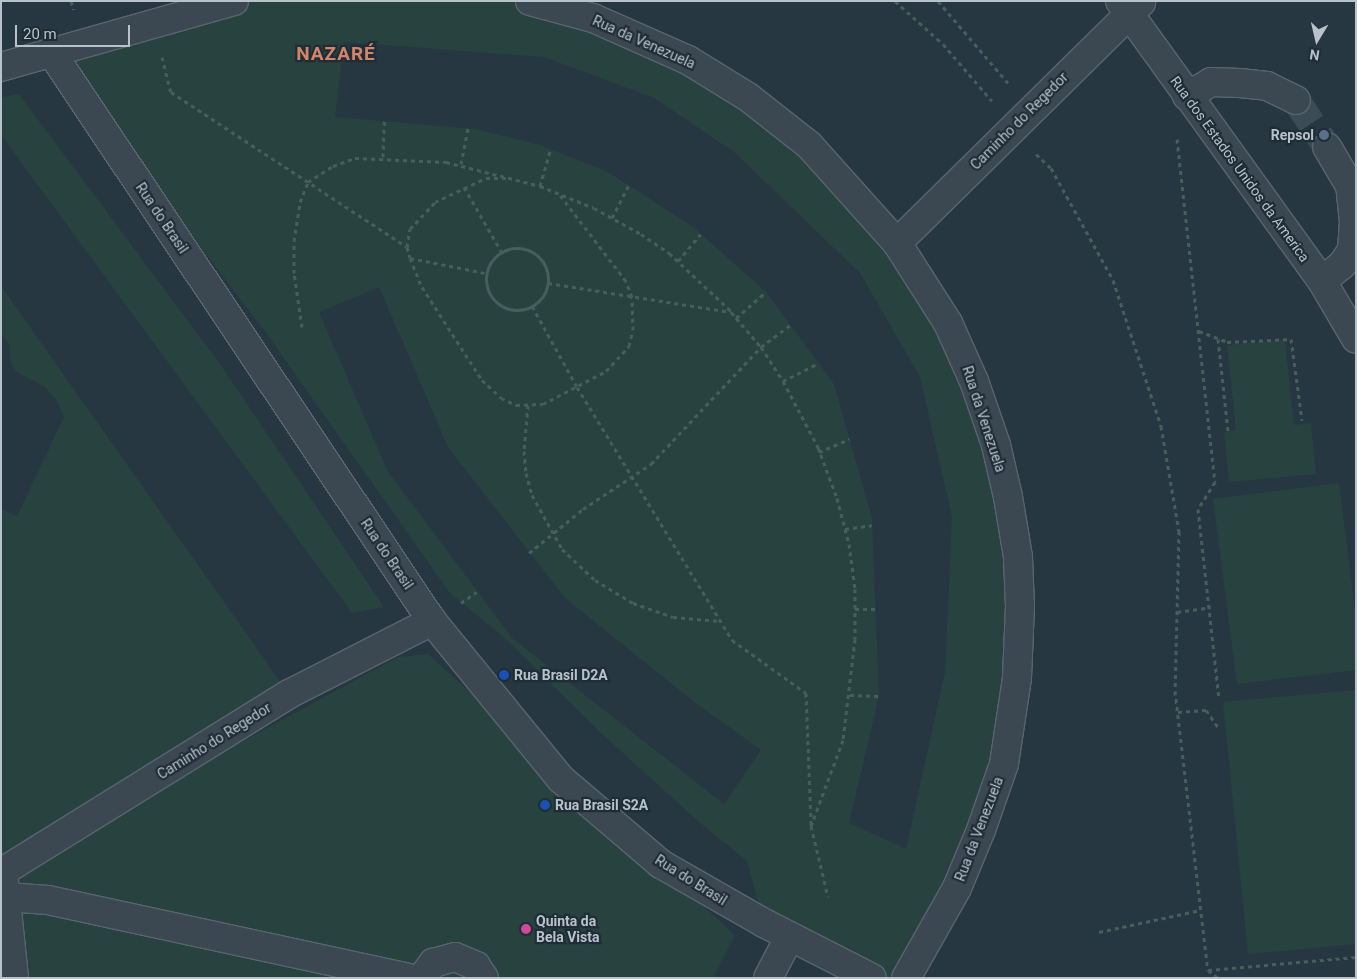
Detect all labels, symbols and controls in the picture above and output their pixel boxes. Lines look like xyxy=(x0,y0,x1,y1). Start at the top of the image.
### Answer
street label: Rua da Venezuela xyxy=(590,12,698,72)
scale bar xyxy=(18,15,132,47)
north arrow xyxy=(1292,15,1342,65)
text: 20 m xyxy=(23,25,57,43)
district label: NAZARÉ xyxy=(295,43,377,65)
text: N xyxy=(1309,46,1321,63)
street label: Caminho do Regedor xyxy=(967,69,1071,173)
street label: Rua dos Estados Unidos da America xyxy=(1167,73,1313,265)
place label: Repsol xyxy=(1271,127,1314,143)
marker: Repsol xyxy=(1318,129,1330,141)
street label: Rua do Brasil xyxy=(132,179,192,257)
street label: Rua da Venezuela xyxy=(959,364,1009,474)
street label: Rua do Brasil xyxy=(357,515,417,593)
place label: Rua Brasil D2A xyxy=(514,667,608,683)
marker: Rua Brasil D2A xyxy=(498,669,510,681)
street label: Caminho do Regedor xyxy=(154,699,274,783)
street label: Rua da Venezuela xyxy=(951,774,1007,884)
place label: Rua Brasil S2A xyxy=(555,797,648,813)
marker: Rua Brasil S2A xyxy=(539,799,551,811)
street label: Rua do Brasil xyxy=(652,851,730,909)
place label: Quinta da Bela Vista xyxy=(536,913,599,946)
marker: Quinta da Bela Vista xyxy=(520,923,532,935)

